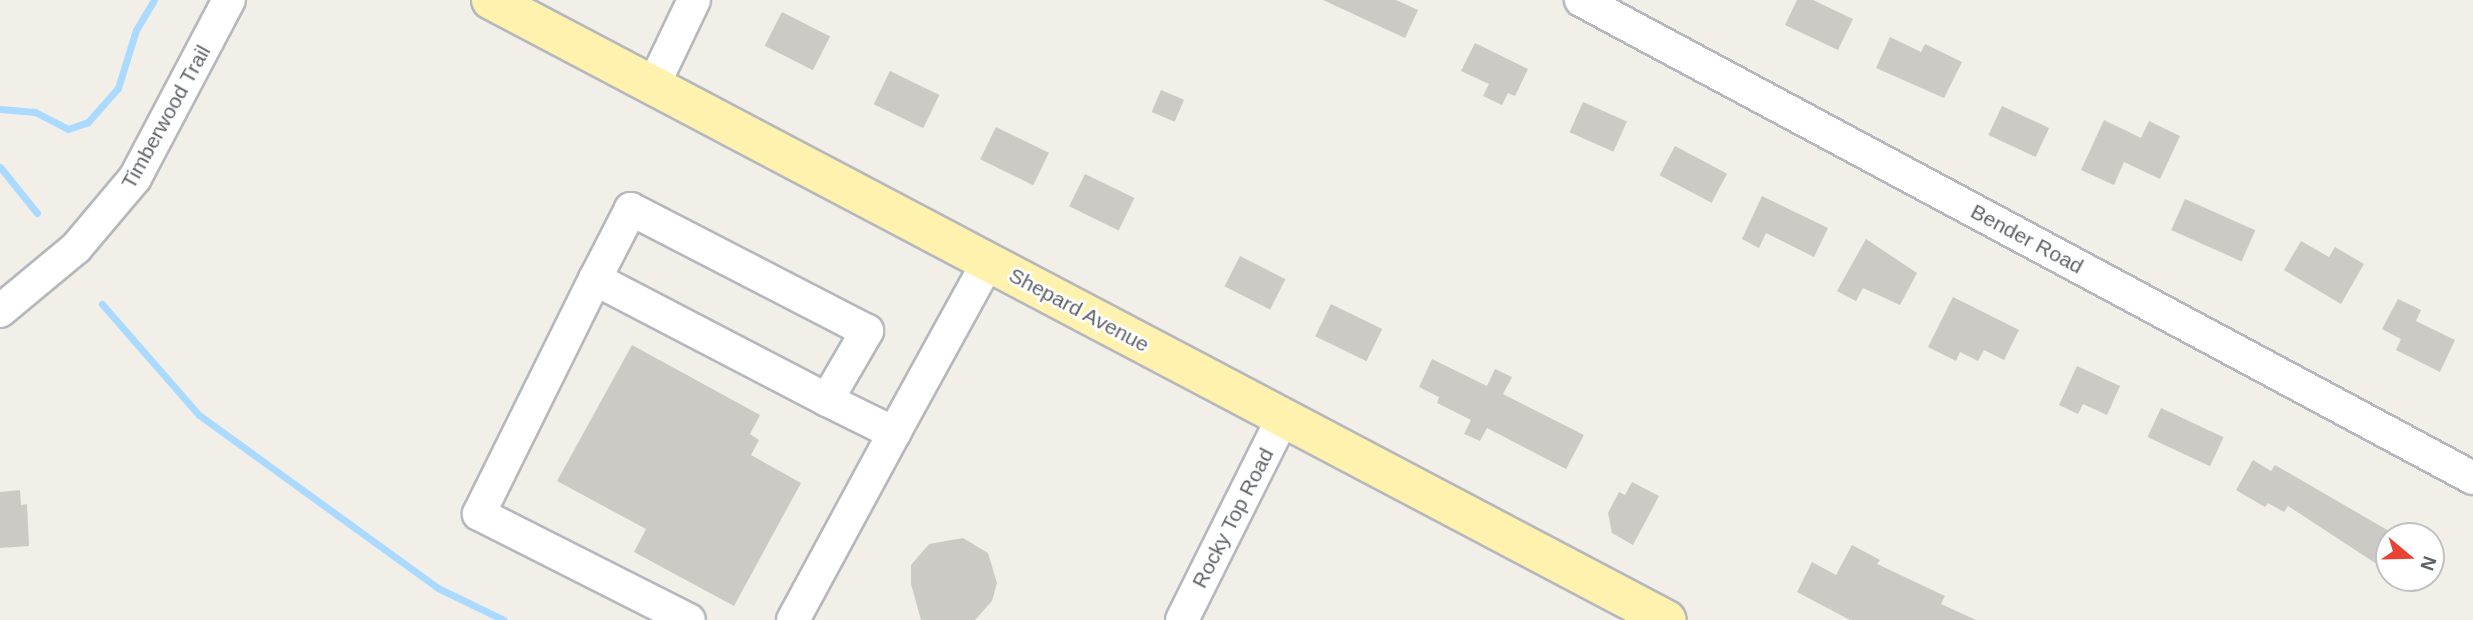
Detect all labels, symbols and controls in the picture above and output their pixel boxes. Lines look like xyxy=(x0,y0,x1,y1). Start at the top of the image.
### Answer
street label: Timberwood Trail xyxy=(116,41,216,193)
street label: Bender Road xyxy=(1966,199,2088,279)
street label: Shepard Avenue xyxy=(1004,262,1154,358)
street label: Rocky Top Road xyxy=(1187,444,1279,592)
north arrow xyxy=(2375,522,2445,592)
text: N xyxy=(2416,553,2441,573)

